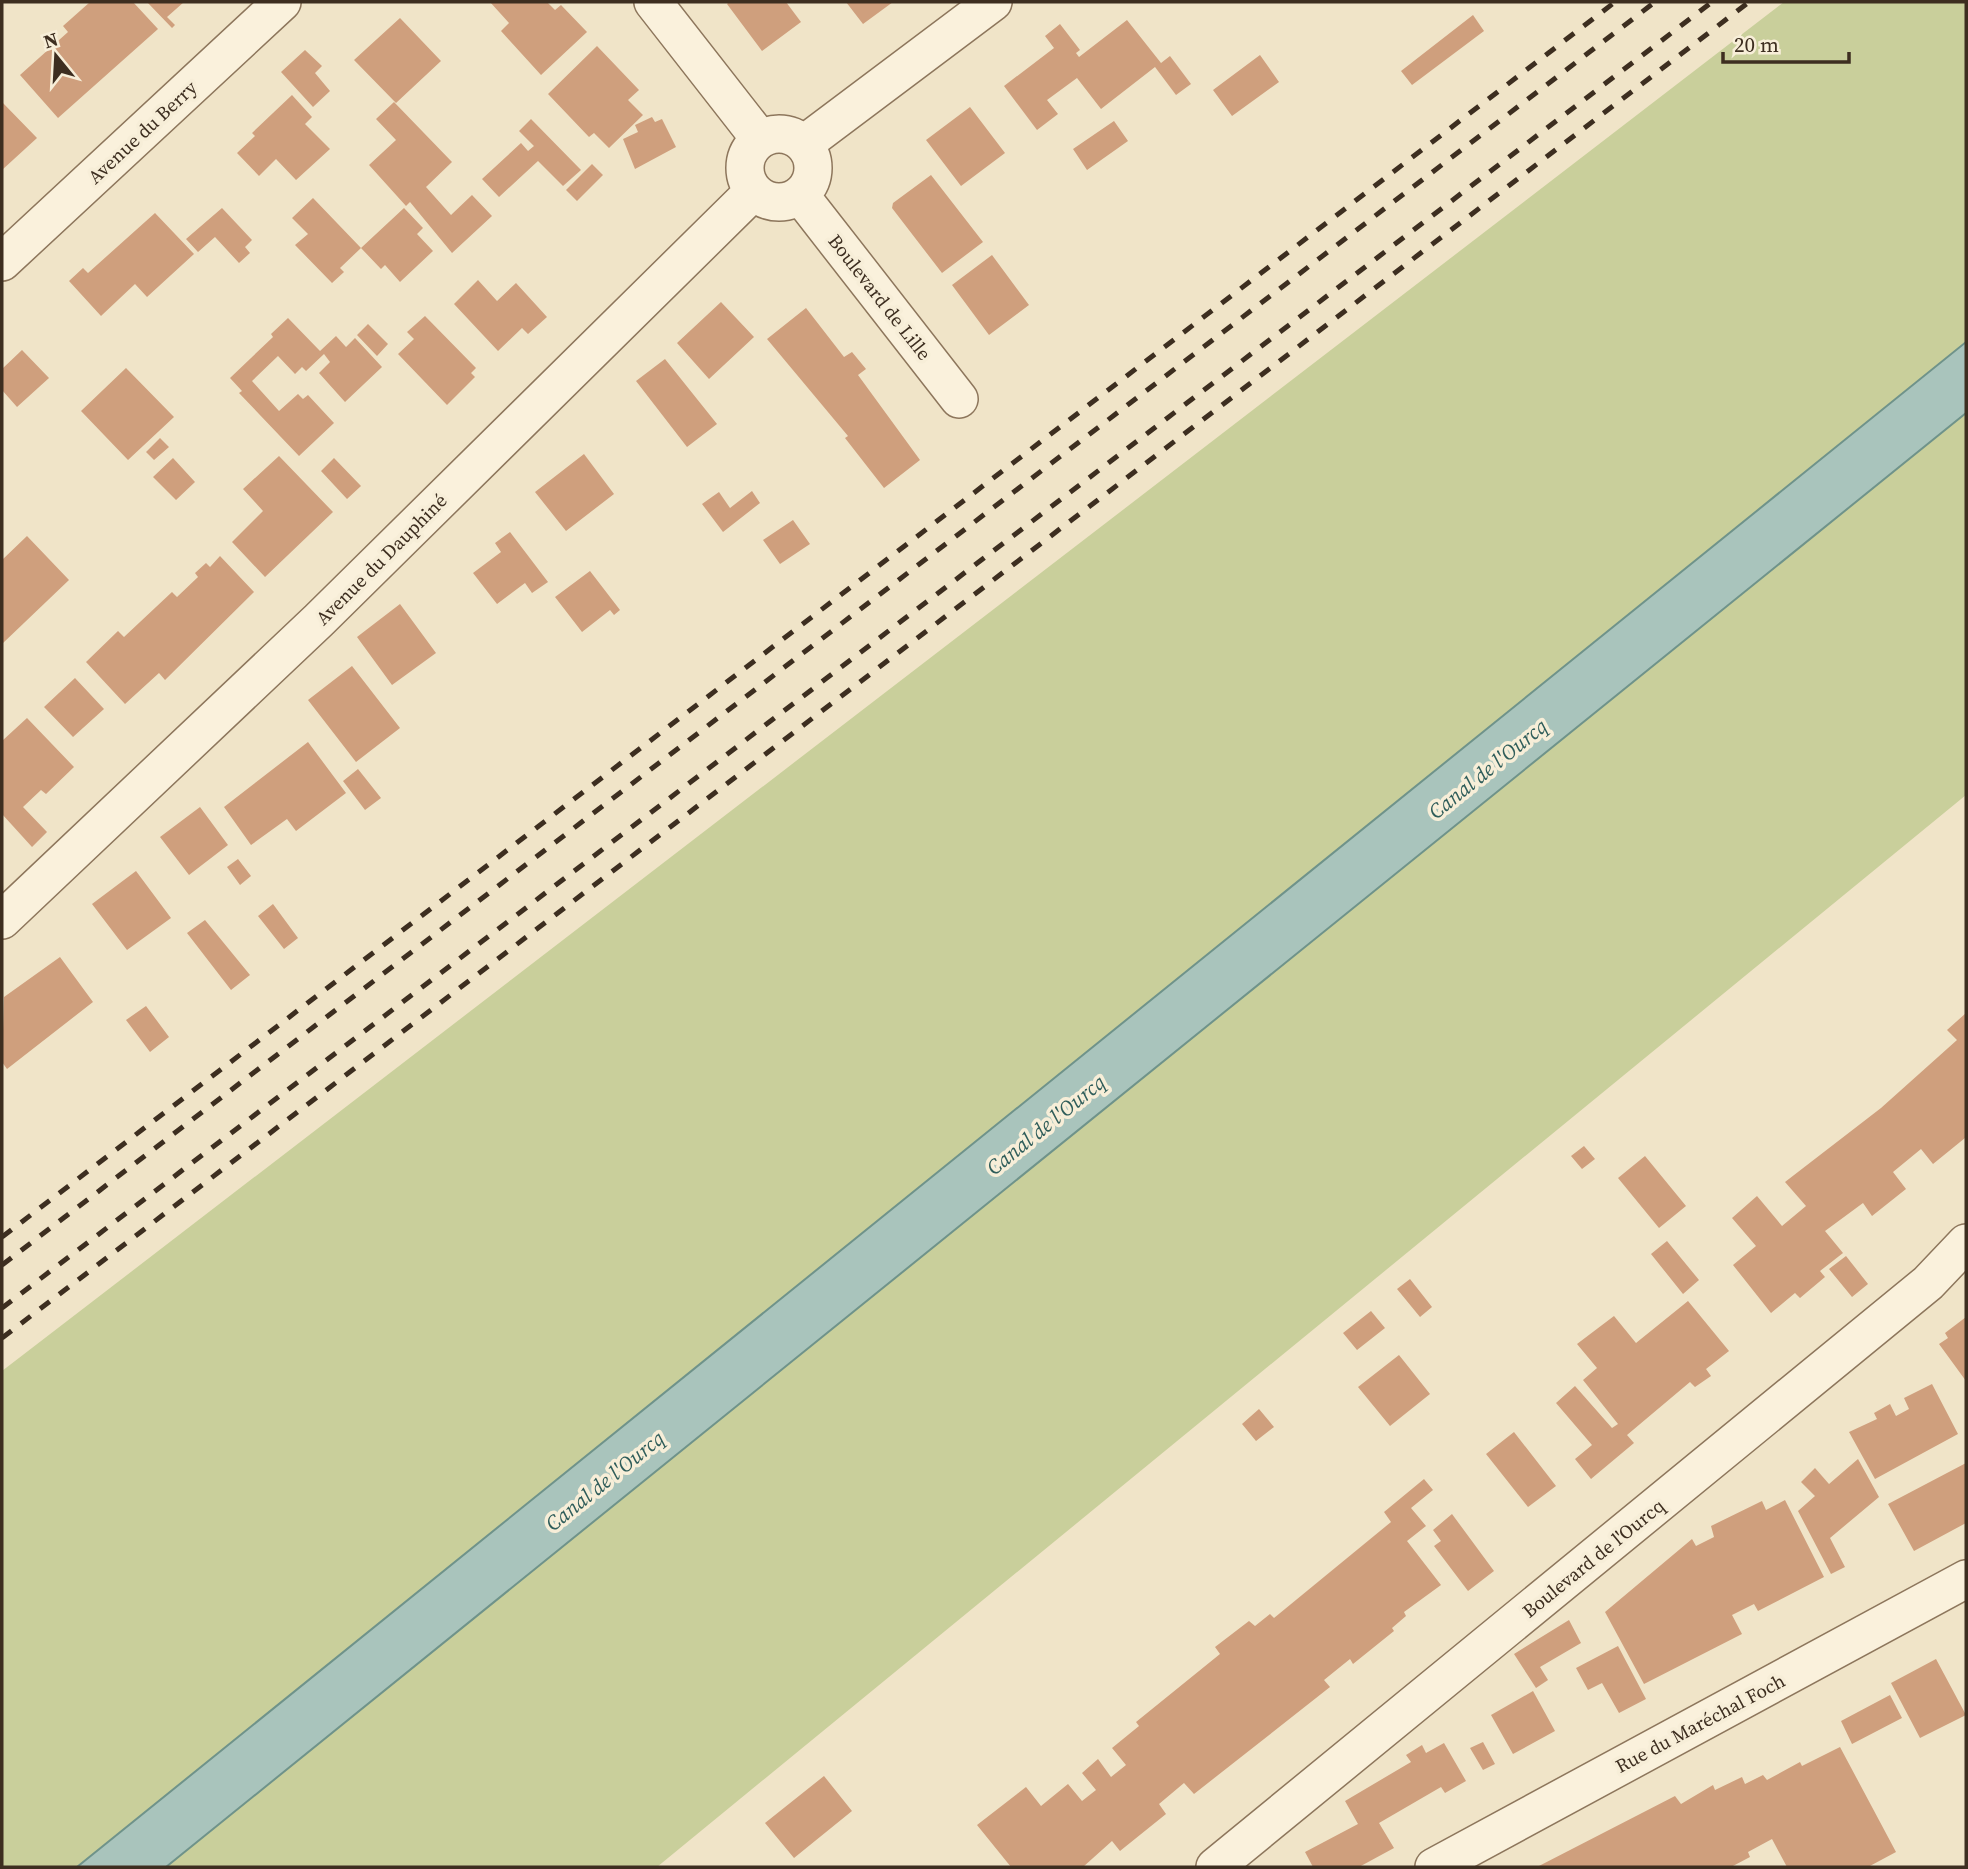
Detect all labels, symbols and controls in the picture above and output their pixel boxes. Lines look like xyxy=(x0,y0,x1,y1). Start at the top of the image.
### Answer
north arrow xyxy=(21,21,91,91)
scale bar xyxy=(1723,21,1849,65)
text: N xyxy=(40,25,61,54)
text: 20 m xyxy=(1734,30,1779,59)
street label: Avenue du Berry xyxy=(82,74,202,189)
street label: Boulevard de Lille xyxy=(823,229,937,365)
street label: Avenue du Dauphiné xyxy=(310,488,452,630)
water label: Canal de l'Ourcq xyxy=(1422,712,1553,825)
water label: Canal de l'Ourcq xyxy=(980,1068,1111,1181)
water label: Canal de l'Ourcq xyxy=(539,1424,670,1537)
street label: Boulevard de l'Ourcq xyxy=(1517,1492,1670,1623)
street label: Rue du Maréchal Foch xyxy=(1611,1667,1789,1779)

